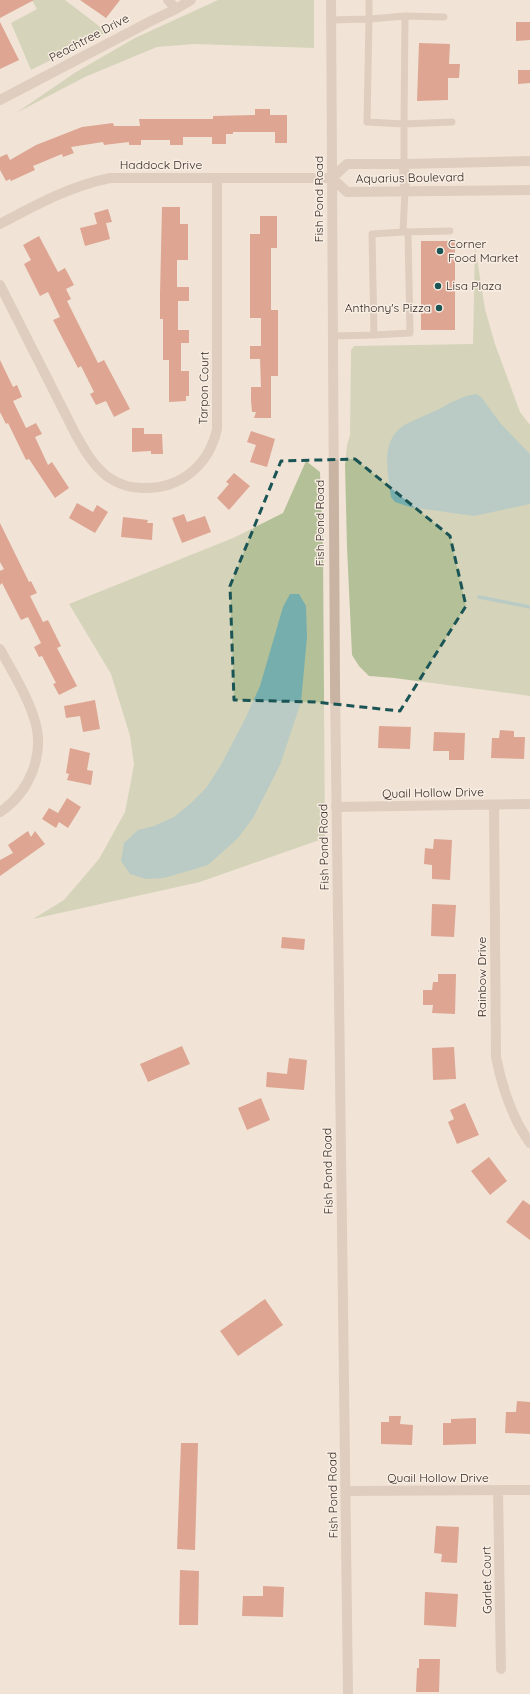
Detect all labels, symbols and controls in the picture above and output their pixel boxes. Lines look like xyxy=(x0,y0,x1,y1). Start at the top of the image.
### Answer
street label: Peachtree Drive xyxy=(46,10,131,65)
street label: Fish Pond Road xyxy=(311,156,326,242)
street label: Haddock Drive xyxy=(120,157,202,172)
street label: Aquarius Boulevard xyxy=(356,169,464,186)
place label: Corner Food Market xyxy=(448,236,518,265)
marker: Corner Food Market xyxy=(435,246,445,256)
place label: Lisa Plaza xyxy=(446,278,501,293)
marker: Lisa Plaza xyxy=(433,281,443,291)
place label: Anthony's Pizza xyxy=(345,300,431,315)
marker: Anthony's Pizza xyxy=(434,303,444,313)
street label: Tarpon Court xyxy=(195,351,212,425)
street label: Fish Pond Road xyxy=(312,480,327,566)
street label: Quail Hollow Drive xyxy=(382,784,484,801)
street label: Fish Pond Road xyxy=(315,804,332,890)
street label: Rainbow Drive xyxy=(474,937,489,1017)
street label: Fish Pond Road xyxy=(319,1128,336,1214)
street label: Fish Pond Road xyxy=(324,1452,341,1538)
street label: Quail Hollow Drive xyxy=(387,1470,489,1485)
street label: Garlet Court xyxy=(478,1546,495,1614)

